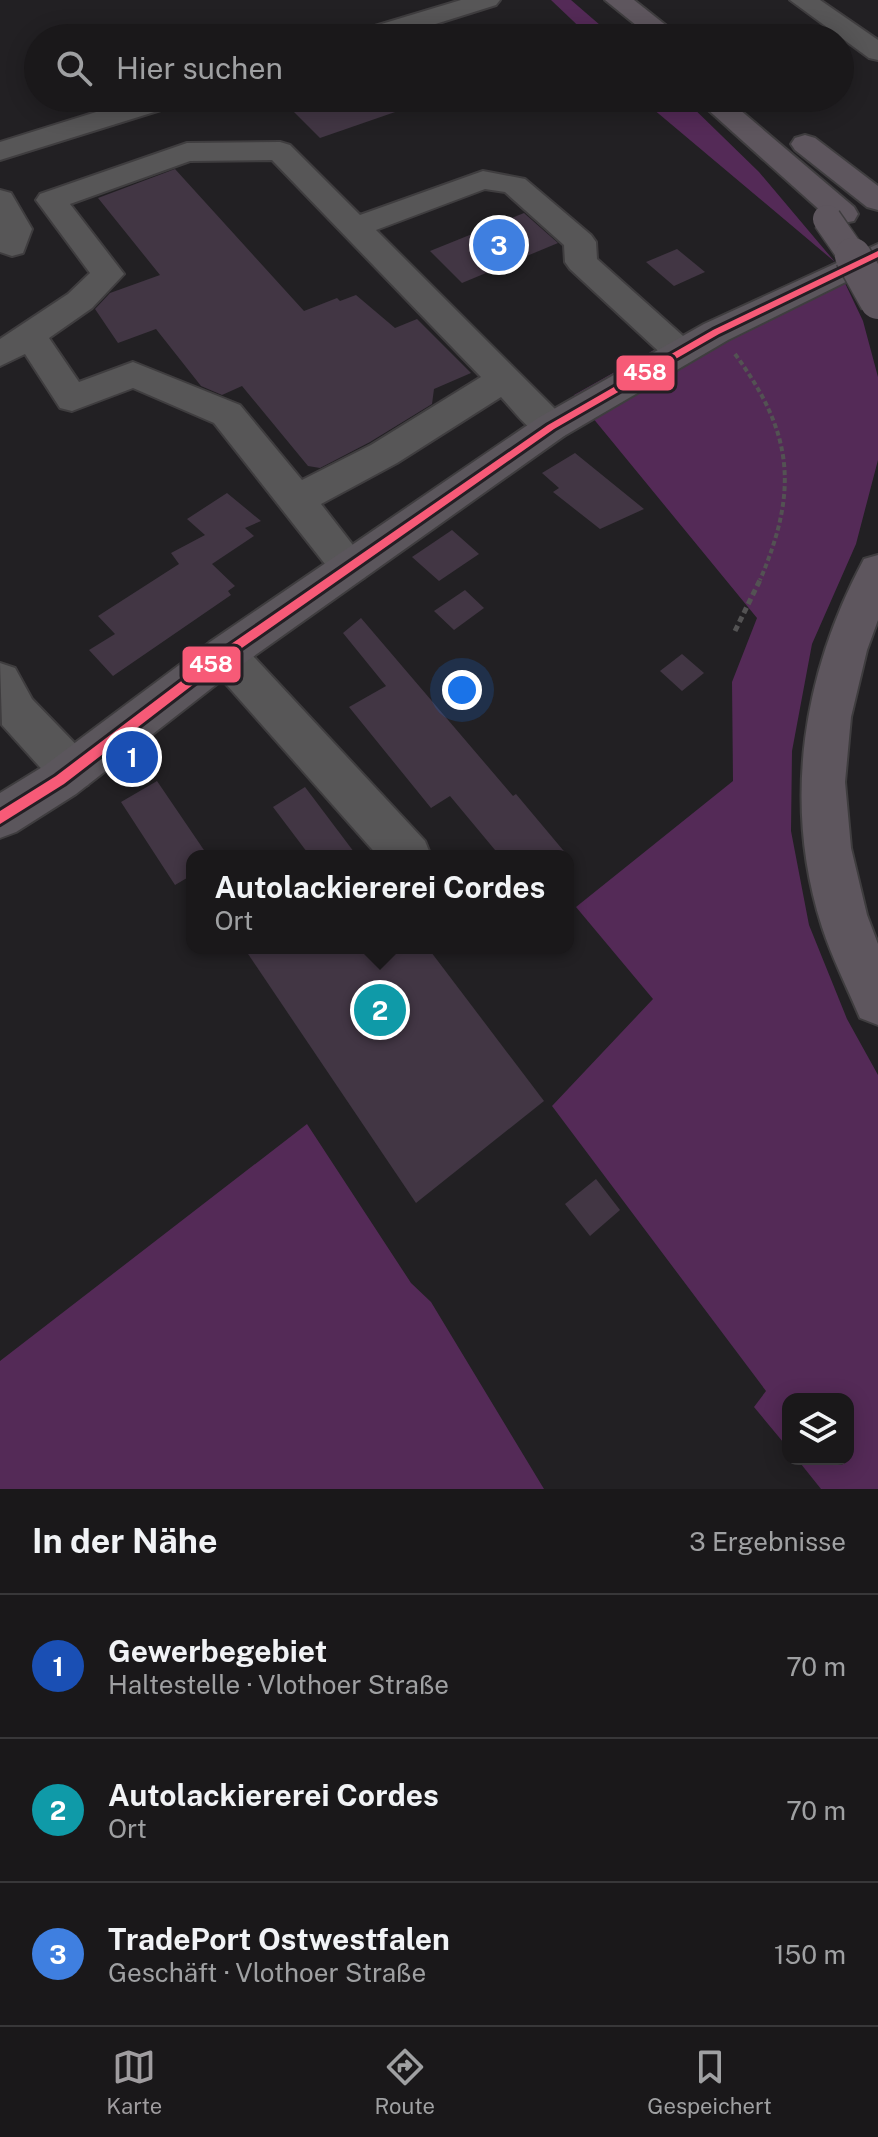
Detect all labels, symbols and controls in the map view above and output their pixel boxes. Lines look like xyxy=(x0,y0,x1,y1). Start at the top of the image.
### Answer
search box xyxy=(24,24,854,112)
icon: search xyxy=(52,46,96,90)
text: Hier suchen xyxy=(116,50,283,86)
pin: 3 xyxy=(473,215,525,275)
line badge: 458 xyxy=(615,354,676,392)
text: 458 xyxy=(623,359,667,385)
line badge: 458 xyxy=(181,645,242,684)
text: 458 xyxy=(189,651,233,677)
your location xyxy=(442,670,482,710)
pin: 1 xyxy=(106,727,158,787)
popup xyxy=(186,850,574,954)
text: Autolackiererei Cordes xyxy=(215,869,545,905)
text: Ort xyxy=(215,905,253,936)
pin: 2 xyxy=(354,980,406,1040)
map controls xyxy=(782,1393,854,1465)
button: layers xyxy=(782,1393,854,1465)
text: In der Nähe xyxy=(32,1521,218,1561)
text: 3 Ergebnisse xyxy=(689,1526,846,1557)
text: Gewerbegebiet xyxy=(108,1633,327,1669)
text: 1 xyxy=(52,1651,64,1682)
text: 70 m xyxy=(786,1651,846,1682)
text: Haltestelle · Vlothoer Straße xyxy=(108,1669,449,1700)
text: Autolackiererei Cordes xyxy=(108,1777,439,1813)
text: 2 xyxy=(50,1795,66,1826)
text: 70 m xyxy=(786,1795,846,1826)
text: Ort xyxy=(108,1813,147,1844)
text: TradePort Ostwestfalen xyxy=(108,1921,450,1957)
text: 3 xyxy=(49,1939,67,1970)
text: 150 m xyxy=(774,1939,846,1970)
text: Geschäft · Vlothoer Straße xyxy=(108,1957,426,1988)
tab: Karte xyxy=(106,2045,162,2119)
tab: Route xyxy=(375,2045,435,2119)
tab: Gespeichert xyxy=(647,2045,772,2119)

